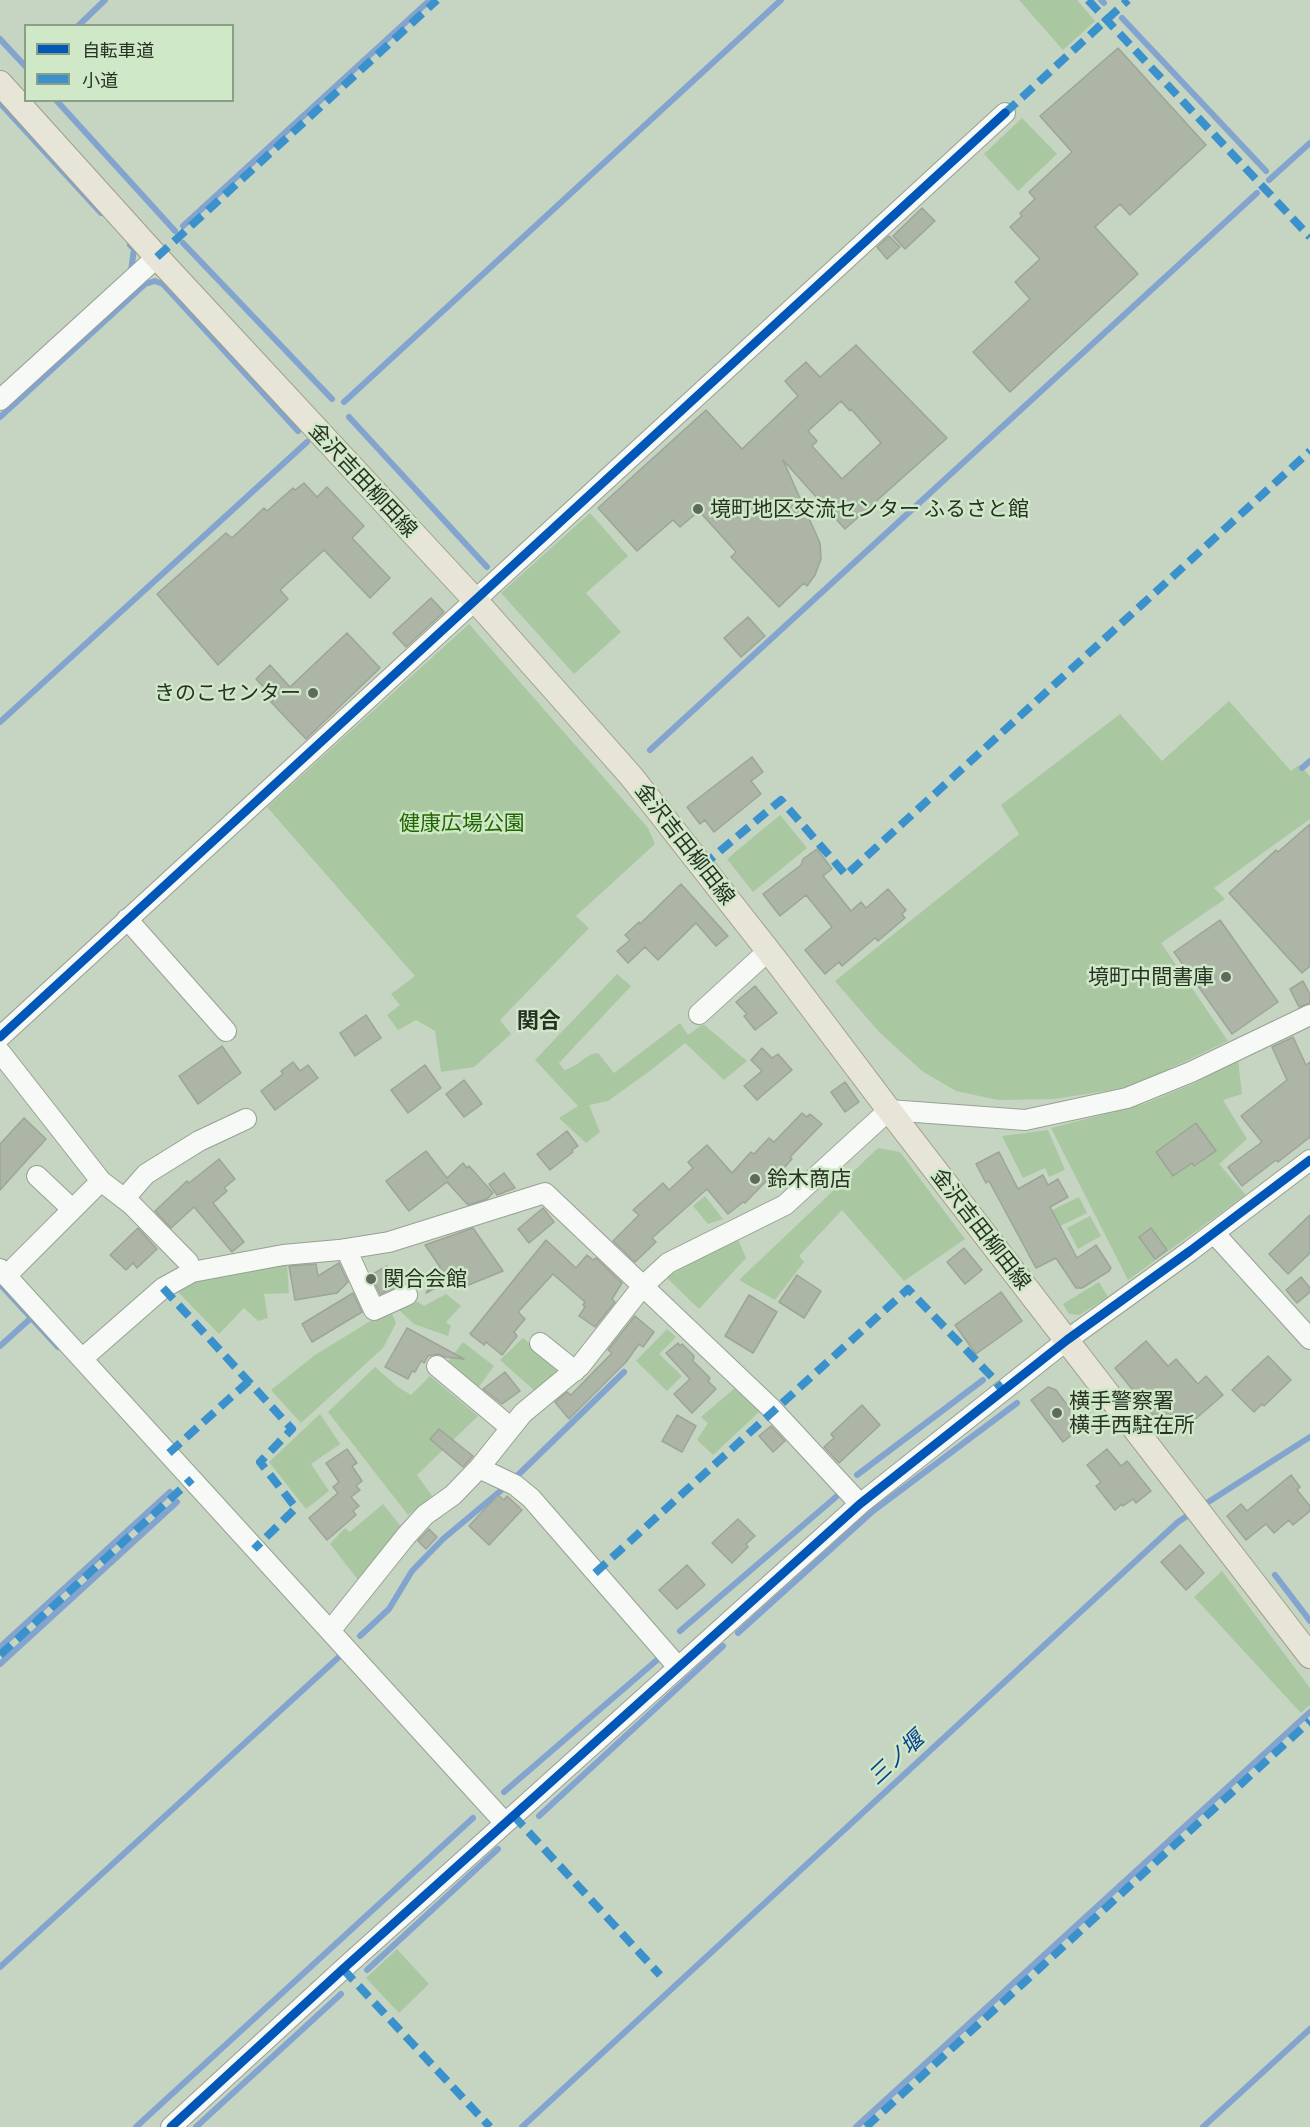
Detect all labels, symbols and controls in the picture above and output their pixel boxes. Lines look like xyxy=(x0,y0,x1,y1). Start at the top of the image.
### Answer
legend xyxy=(24,24,234,102)
text: 自転車道 xyxy=(82,39,154,61)
text: 小道 xyxy=(82,69,118,91)
street label: 金沢吉田柳田線 xyxy=(304,418,422,542)
place label: 境町地区交流センター ふるさと館 xyxy=(710,496,1029,522)
marker: 境町地区交流センター ふるさと館 xyxy=(691,502,705,516)
place label: きのこセンター xyxy=(154,680,301,706)
marker: きのこセンター xyxy=(306,686,320,700)
street label: 金沢吉田柳田線 xyxy=(630,778,740,910)
park label: 健康広場公園 xyxy=(399,810,525,836)
place label: 境町中間書庫 xyxy=(1088,964,1214,990)
marker: 境町中間書庫 xyxy=(1219,970,1233,984)
district label: 関合 xyxy=(517,1008,561,1034)
street label: 金沢吉田柳田線 xyxy=(926,1163,1036,1295)
place label: 鈴木商店 xyxy=(767,1166,851,1192)
marker: 鈴木商店 xyxy=(748,1172,762,1186)
place label: 関合会館 xyxy=(383,1266,467,1292)
marker: 関合会館 xyxy=(364,1272,378,1286)
place label: 横手警察署 横手西駐在所 xyxy=(1069,1388,1195,1438)
marker: 横手警察署 横手西駐在所 xyxy=(1050,1406,1064,1420)
water label: 三ノ堰 xyxy=(863,1726,929,1790)

